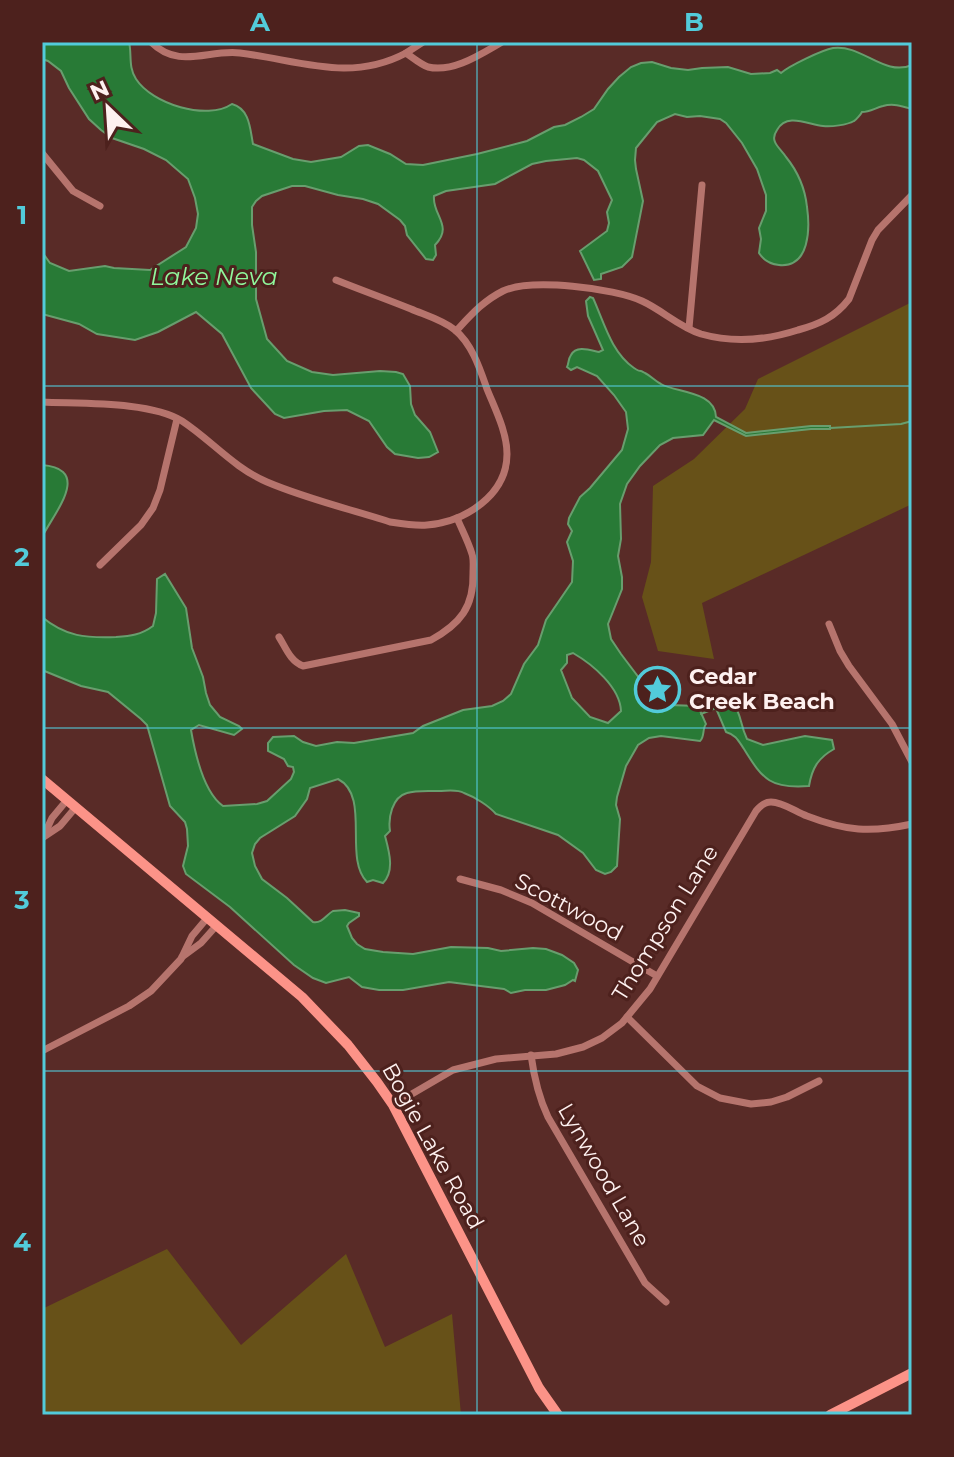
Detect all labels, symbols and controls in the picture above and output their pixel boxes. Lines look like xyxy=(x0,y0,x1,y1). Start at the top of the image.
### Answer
text: A xyxy=(249,6,271,38)
text: B xyxy=(684,6,704,38)
north arrow xyxy=(68,68,148,148)
text: N xyxy=(86,74,114,106)
text: 1 xyxy=(17,199,27,231)
water label: Lake Neva xyxy=(150,262,278,291)
text: 2 xyxy=(14,541,30,573)
place label: Cedar Creek Beach xyxy=(689,663,835,715)
place icon: Cedar Creek Beach xyxy=(634,665,682,713)
street label: Thompson Lane xyxy=(606,840,724,1006)
street label: Scottwood xyxy=(510,867,628,947)
text: 3 xyxy=(13,884,30,916)
street label: Bogie Lake Road xyxy=(376,1058,490,1234)
street label: Lynwood Lane xyxy=(552,1099,656,1251)
text: 4 xyxy=(13,1226,31,1258)

